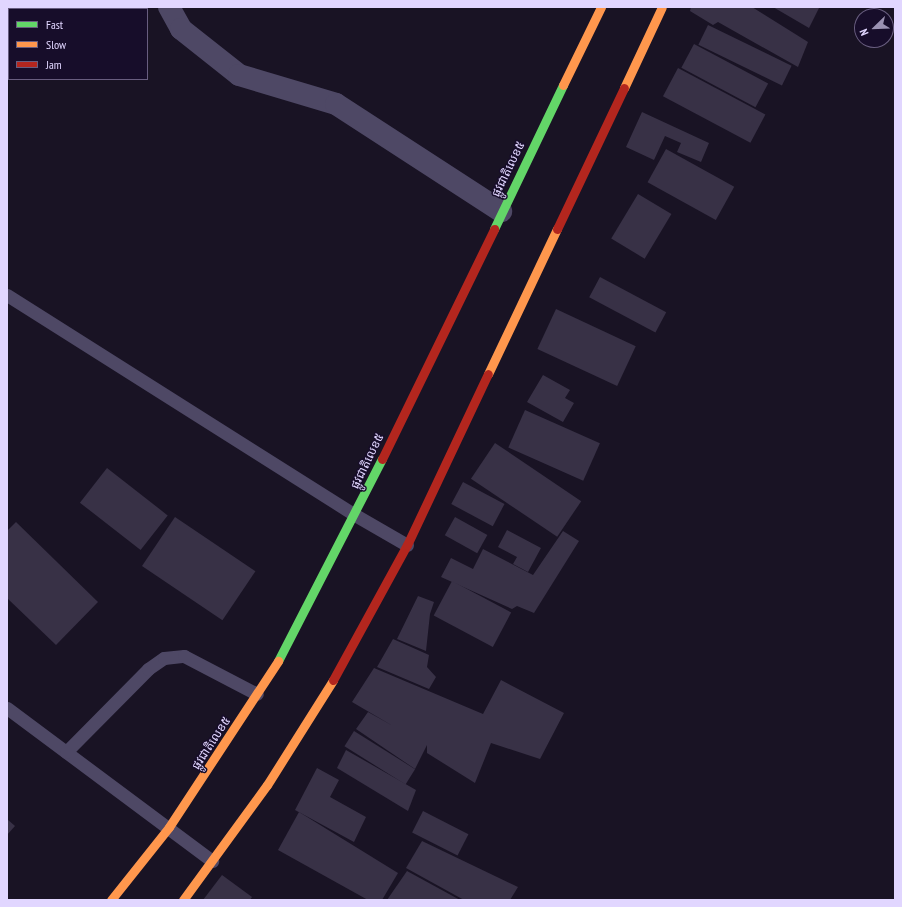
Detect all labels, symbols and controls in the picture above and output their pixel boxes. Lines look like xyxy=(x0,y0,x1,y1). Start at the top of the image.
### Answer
legend xyxy=(8,8,148,80)
north arrow xyxy=(854,8,894,48)
text: Fast xyxy=(46,17,63,32)
text: N xyxy=(856,27,871,38)
text: Slow xyxy=(46,37,66,52)
text: Jam xyxy=(46,57,62,72)
street label: ផ្លូវជាតិលេខ៥ xyxy=(488,139,528,199)
street label: ផ្លូវជាតិលេខ៥ xyxy=(347,431,387,491)
street label: ផ្លូវជាតិលេខ៥ xyxy=(189,714,233,772)

